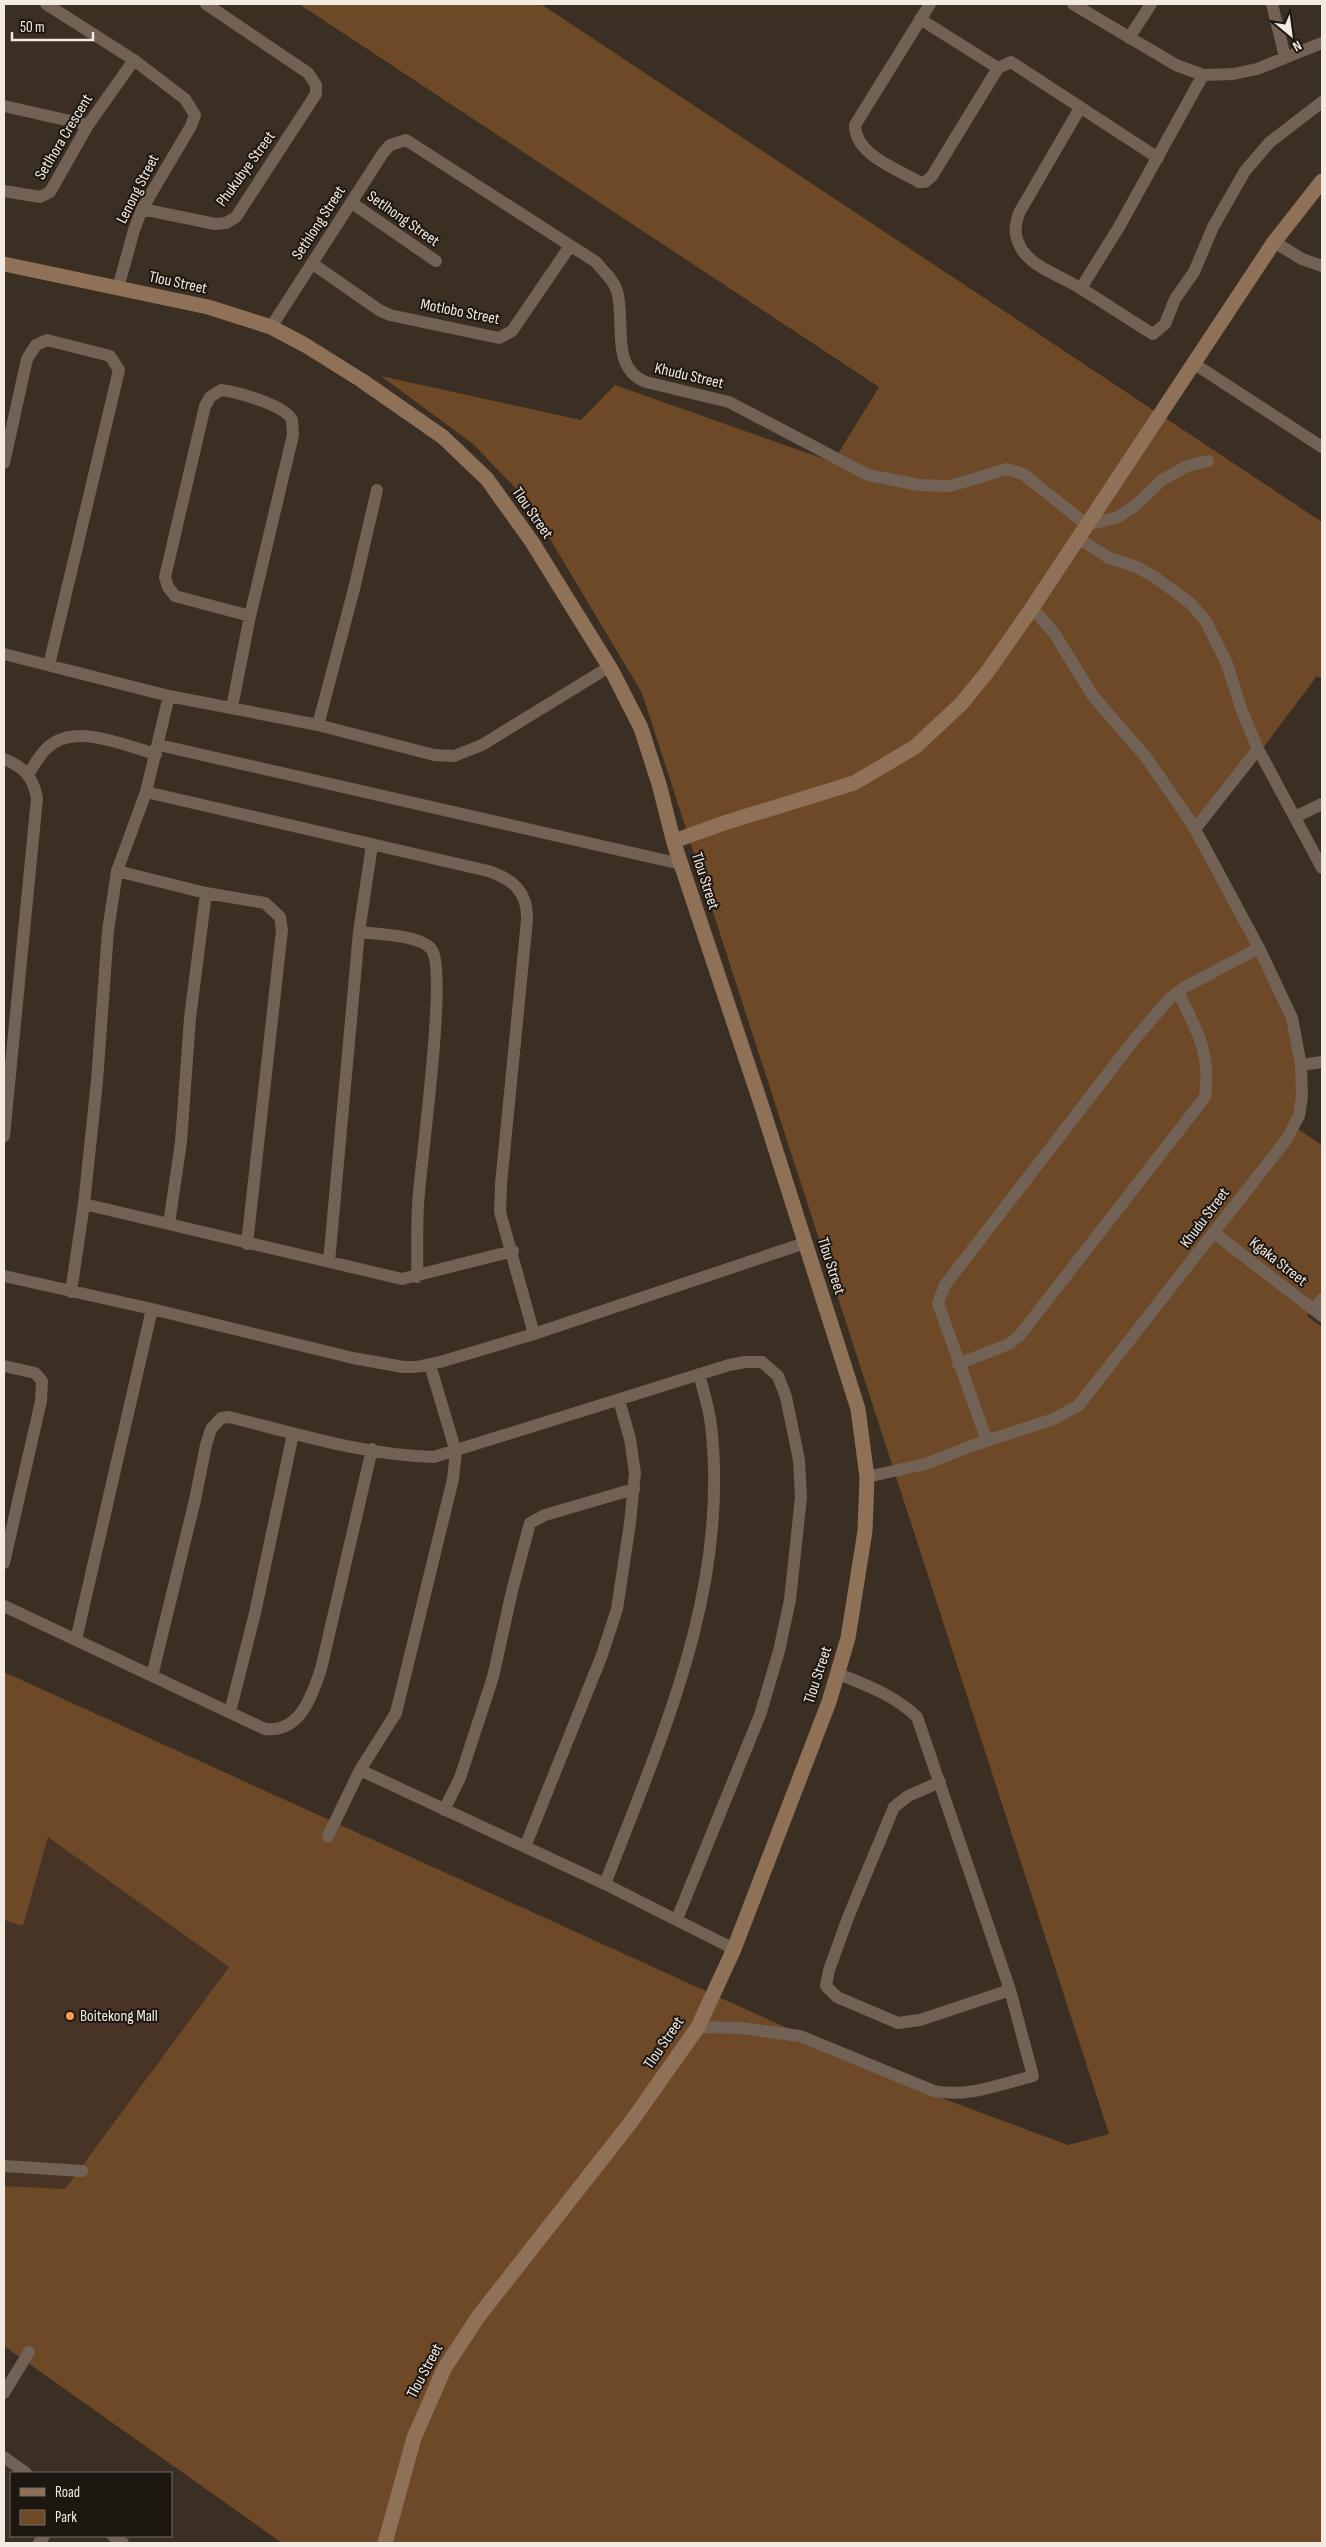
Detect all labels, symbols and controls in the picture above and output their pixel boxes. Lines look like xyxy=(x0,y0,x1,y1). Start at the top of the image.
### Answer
scale bar xyxy=(12,10,94,42)
north arrow xyxy=(1266,10,1316,60)
text: 50 m xyxy=(20,18,45,37)
text: N xyxy=(1290,37,1304,55)
street label: Setlhora Crescent xyxy=(31,91,97,183)
street label: Phukubye Street xyxy=(212,128,280,210)
street label: Lenong Street xyxy=(112,151,164,227)
street label: Sethlong Street xyxy=(288,182,350,263)
street label: Setlhong Street xyxy=(363,187,443,251)
street label: Tlou Street xyxy=(147,268,209,298)
street label: Motlobo Street xyxy=(419,295,501,329)
street label: Khudu Street xyxy=(653,359,726,393)
street label: Tlou Street xyxy=(507,483,557,543)
street label: Tlou Street xyxy=(687,850,723,912)
street label: Khudu Street xyxy=(1176,1184,1234,1252)
street label: Kgaka Street xyxy=(1245,1234,1311,1291)
street label: Tlou Street xyxy=(813,1235,849,1297)
street label: Tlou Street xyxy=(800,1644,836,1706)
place label: Boitekong Mall xyxy=(80,2007,158,2026)
marker: Boitekong Mall xyxy=(64,2010,76,2022)
street label: Tlou Street xyxy=(640,2013,688,2073)
street label: Tlou Street xyxy=(403,2340,447,2401)
legend xyxy=(10,2472,172,2537)
text: Road xyxy=(55,2483,80,2502)
text: Park xyxy=(55,2508,77,2527)

